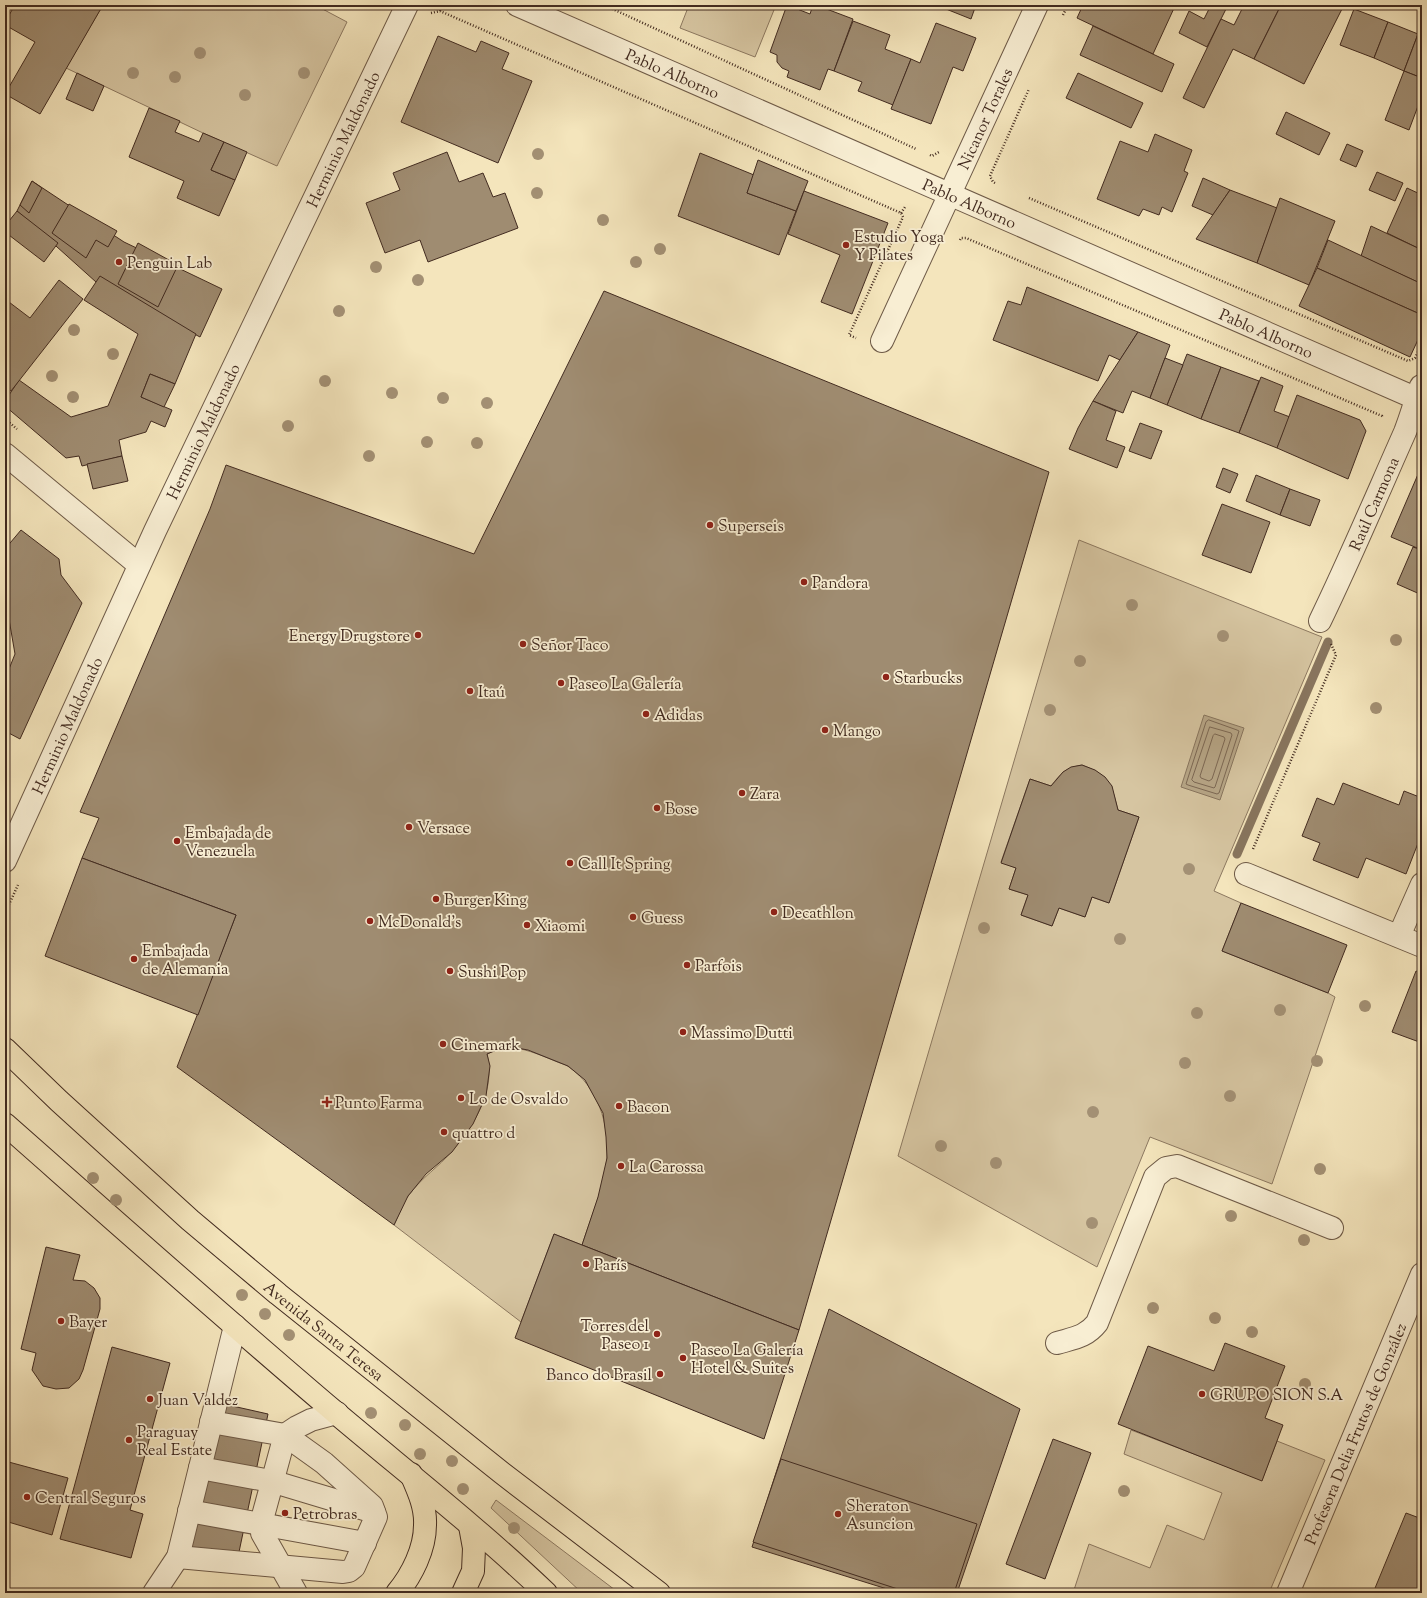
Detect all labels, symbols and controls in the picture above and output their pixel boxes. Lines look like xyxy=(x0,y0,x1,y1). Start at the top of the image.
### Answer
street label: Pablo Alborno xyxy=(621,45,723,106)
street label: Nicanor Torales xyxy=(954,65,1020,174)
street label: Herminio Maldonado xyxy=(303,68,388,212)
street label: Pablo Alborno xyxy=(918,175,1019,236)
place label: Estudio Yoga Y Pilates xyxy=(854,227,945,268)
marker: Estudio Yoga Y Pilates xyxy=(841,240,851,250)
place label: Penguin Lab xyxy=(127,253,212,276)
marker: Penguin Lab xyxy=(114,257,124,267)
street label: Pablo Alborno xyxy=(1215,305,1316,366)
street label: Herminio Maldonado xyxy=(163,360,248,504)
street label: Raúl Carmona xyxy=(1345,453,1407,555)
place label: Superseis xyxy=(718,516,784,539)
marker: Superseis xyxy=(705,520,715,530)
place label: Pandora xyxy=(812,573,869,596)
marker: Pandora xyxy=(799,577,809,587)
place label: Energy Drugstore xyxy=(289,626,410,649)
marker: Energy Drugstore xyxy=(413,630,423,640)
place label: Señor Taco xyxy=(531,635,609,658)
marker: Señor Taco xyxy=(518,639,528,649)
street label: Herminio Maldonado xyxy=(28,654,110,799)
place label: Starbucks xyxy=(894,668,962,691)
marker: Starbucks xyxy=(881,672,891,682)
place label: Paseo La Galería xyxy=(569,674,682,697)
marker: Paseo La Galería xyxy=(556,678,566,688)
place label: Itaú xyxy=(478,682,505,705)
marker: Itaú xyxy=(465,686,475,696)
place label: Adidas xyxy=(654,705,702,728)
marker: Adidas xyxy=(641,709,651,719)
place label: Mango xyxy=(833,721,881,744)
marker: Mango xyxy=(820,725,830,735)
place label: Zara xyxy=(750,784,780,807)
marker: Zara xyxy=(737,788,747,798)
place label: Bose xyxy=(665,799,698,822)
marker: Bose xyxy=(652,803,662,813)
place label: Versace xyxy=(417,818,470,841)
marker: Versace xyxy=(404,822,414,832)
place label: Embajada de Venezuela xyxy=(185,823,271,864)
marker: Embajada de Venezuela xyxy=(172,836,182,846)
place label: Call It Spring xyxy=(578,854,671,877)
marker: Call It Spring xyxy=(565,858,575,868)
place label: Burger King xyxy=(444,890,527,913)
marker: Burger King xyxy=(431,894,441,904)
place label: Decathlon xyxy=(782,903,854,926)
marker: Decathlon xyxy=(769,907,779,917)
place label: Guess xyxy=(641,908,683,931)
place label: McDonald's xyxy=(378,912,461,935)
marker: Guess xyxy=(628,912,638,922)
marker: McDonald's xyxy=(365,916,375,926)
place label: Xiaomi xyxy=(535,916,586,939)
marker: Xiaomi xyxy=(522,920,532,930)
place label: Embajada de Alemania xyxy=(142,941,229,982)
marker: Embajada de Alemania xyxy=(129,954,139,964)
place label: Parfois xyxy=(695,956,742,979)
marker: Parfois xyxy=(682,960,692,970)
place label: Sushi Pop xyxy=(458,962,526,985)
marker: Sushi Pop xyxy=(445,966,455,976)
place label: Massimo Dutti xyxy=(691,1023,793,1046)
marker: Massimo Dutti xyxy=(678,1027,688,1037)
place label: Cinemark xyxy=(451,1035,520,1058)
marker: Cinemark xyxy=(438,1039,448,1049)
place label: Lo de Osvaldo xyxy=(469,1089,568,1112)
place label: Punto Farma xyxy=(335,1093,423,1116)
marker: Lo de Osvaldo xyxy=(456,1093,466,1103)
marker: Punto Farma xyxy=(322,1097,332,1107)
place label: Bacon xyxy=(627,1097,670,1120)
marker: Bacon xyxy=(614,1101,624,1111)
place label: quattro d xyxy=(452,1123,515,1146)
marker: quattro d xyxy=(439,1127,449,1137)
place label: La Carossa xyxy=(629,1157,705,1180)
marker: La Carossa xyxy=(616,1161,626,1171)
place label: París xyxy=(594,1255,627,1278)
marker: París xyxy=(581,1259,591,1269)
street label: Avenida Santa Teresa xyxy=(257,1277,388,1388)
place label: Bayer xyxy=(69,1312,107,1335)
marker: Bayer xyxy=(56,1316,66,1326)
place label: Torres del Paseo 1 xyxy=(581,1316,650,1357)
street label: Profesora Delia Frutos de González xyxy=(1301,1320,1414,1549)
marker: Torres del Paseo 1 xyxy=(652,1329,662,1339)
place label: Paseo La Galería Hotel & Suites xyxy=(691,1340,804,1381)
marker: Paseo La Galería Hotel & Suites xyxy=(678,1353,688,1363)
place label: Banco do Brasil xyxy=(546,1365,653,1388)
marker: Banco do Brasil xyxy=(655,1369,665,1379)
place label: GRUPO SION S.A xyxy=(1210,1385,1343,1408)
marker: GRUPO SION S.A xyxy=(1197,1389,1207,1399)
place label: Juan Valdez xyxy=(157,1390,238,1413)
marker: Juan Valdez xyxy=(145,1394,155,1404)
place label: Paraguay Real Estate xyxy=(137,1422,212,1463)
marker: Paraguay Real Estate xyxy=(124,1435,134,1445)
place label: Central Seguros xyxy=(35,1488,146,1511)
marker: Central Seguros xyxy=(22,1492,32,1502)
place label: Sheraton Asuncion xyxy=(846,1496,914,1537)
place label: Petrobras xyxy=(293,1504,357,1527)
marker: Petrobras xyxy=(280,1508,290,1518)
marker: Sheraton Asuncion xyxy=(833,1509,843,1519)

